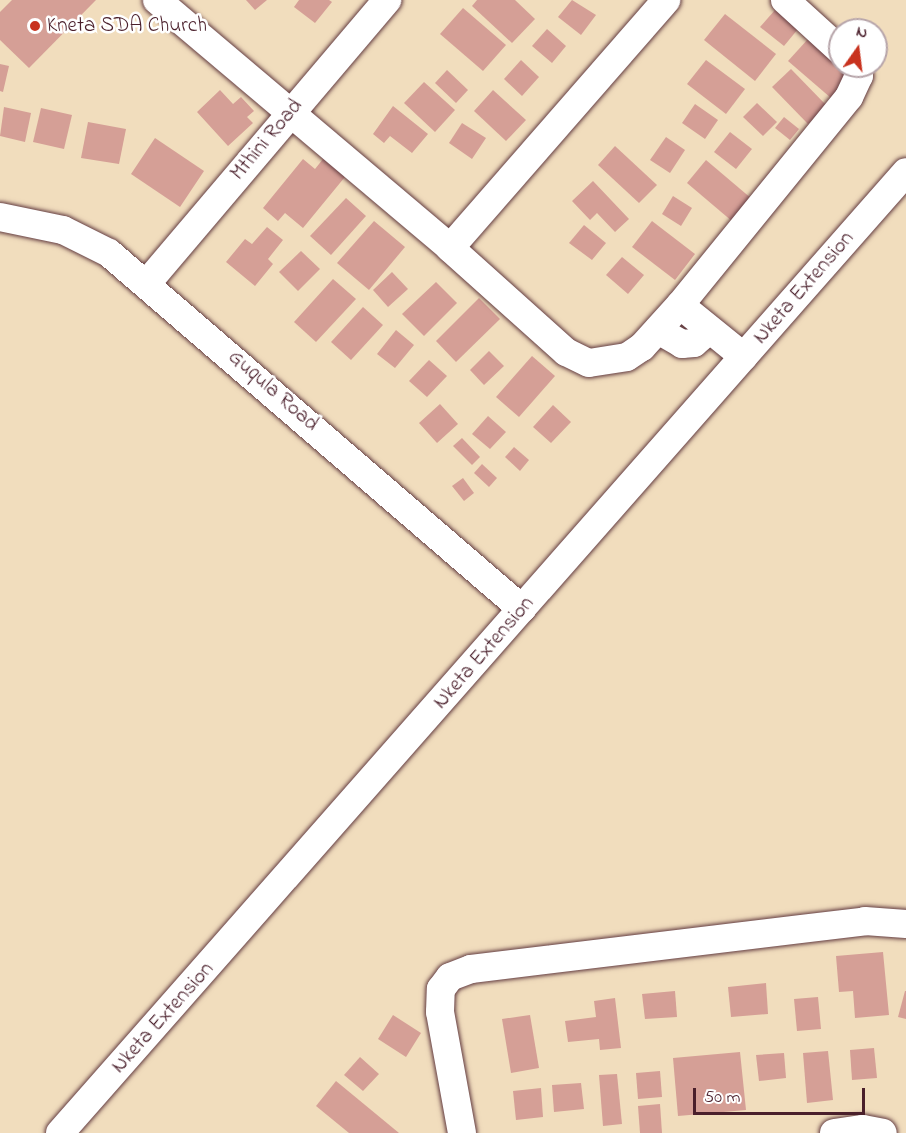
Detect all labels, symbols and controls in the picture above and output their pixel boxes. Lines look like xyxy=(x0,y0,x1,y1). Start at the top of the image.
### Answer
place label: Kneta SDA Church xyxy=(47,13,207,39)
north arrow xyxy=(828,18,888,78)
marker: Kneta SDA Church xyxy=(28,19,42,33)
text: N xyxy=(854,20,870,45)
street label: Mthini Road xyxy=(226,94,308,186)
street label: Nketa Extension xyxy=(748,226,860,350)
street label: Guqula Road xyxy=(223,345,323,437)
street label: Nketa Extension xyxy=(428,591,540,715)
street label: Nketa Extension xyxy=(106,957,220,1079)
scale bar xyxy=(696,1076,868,1114)
text: 50 m xyxy=(704,1085,741,1111)

